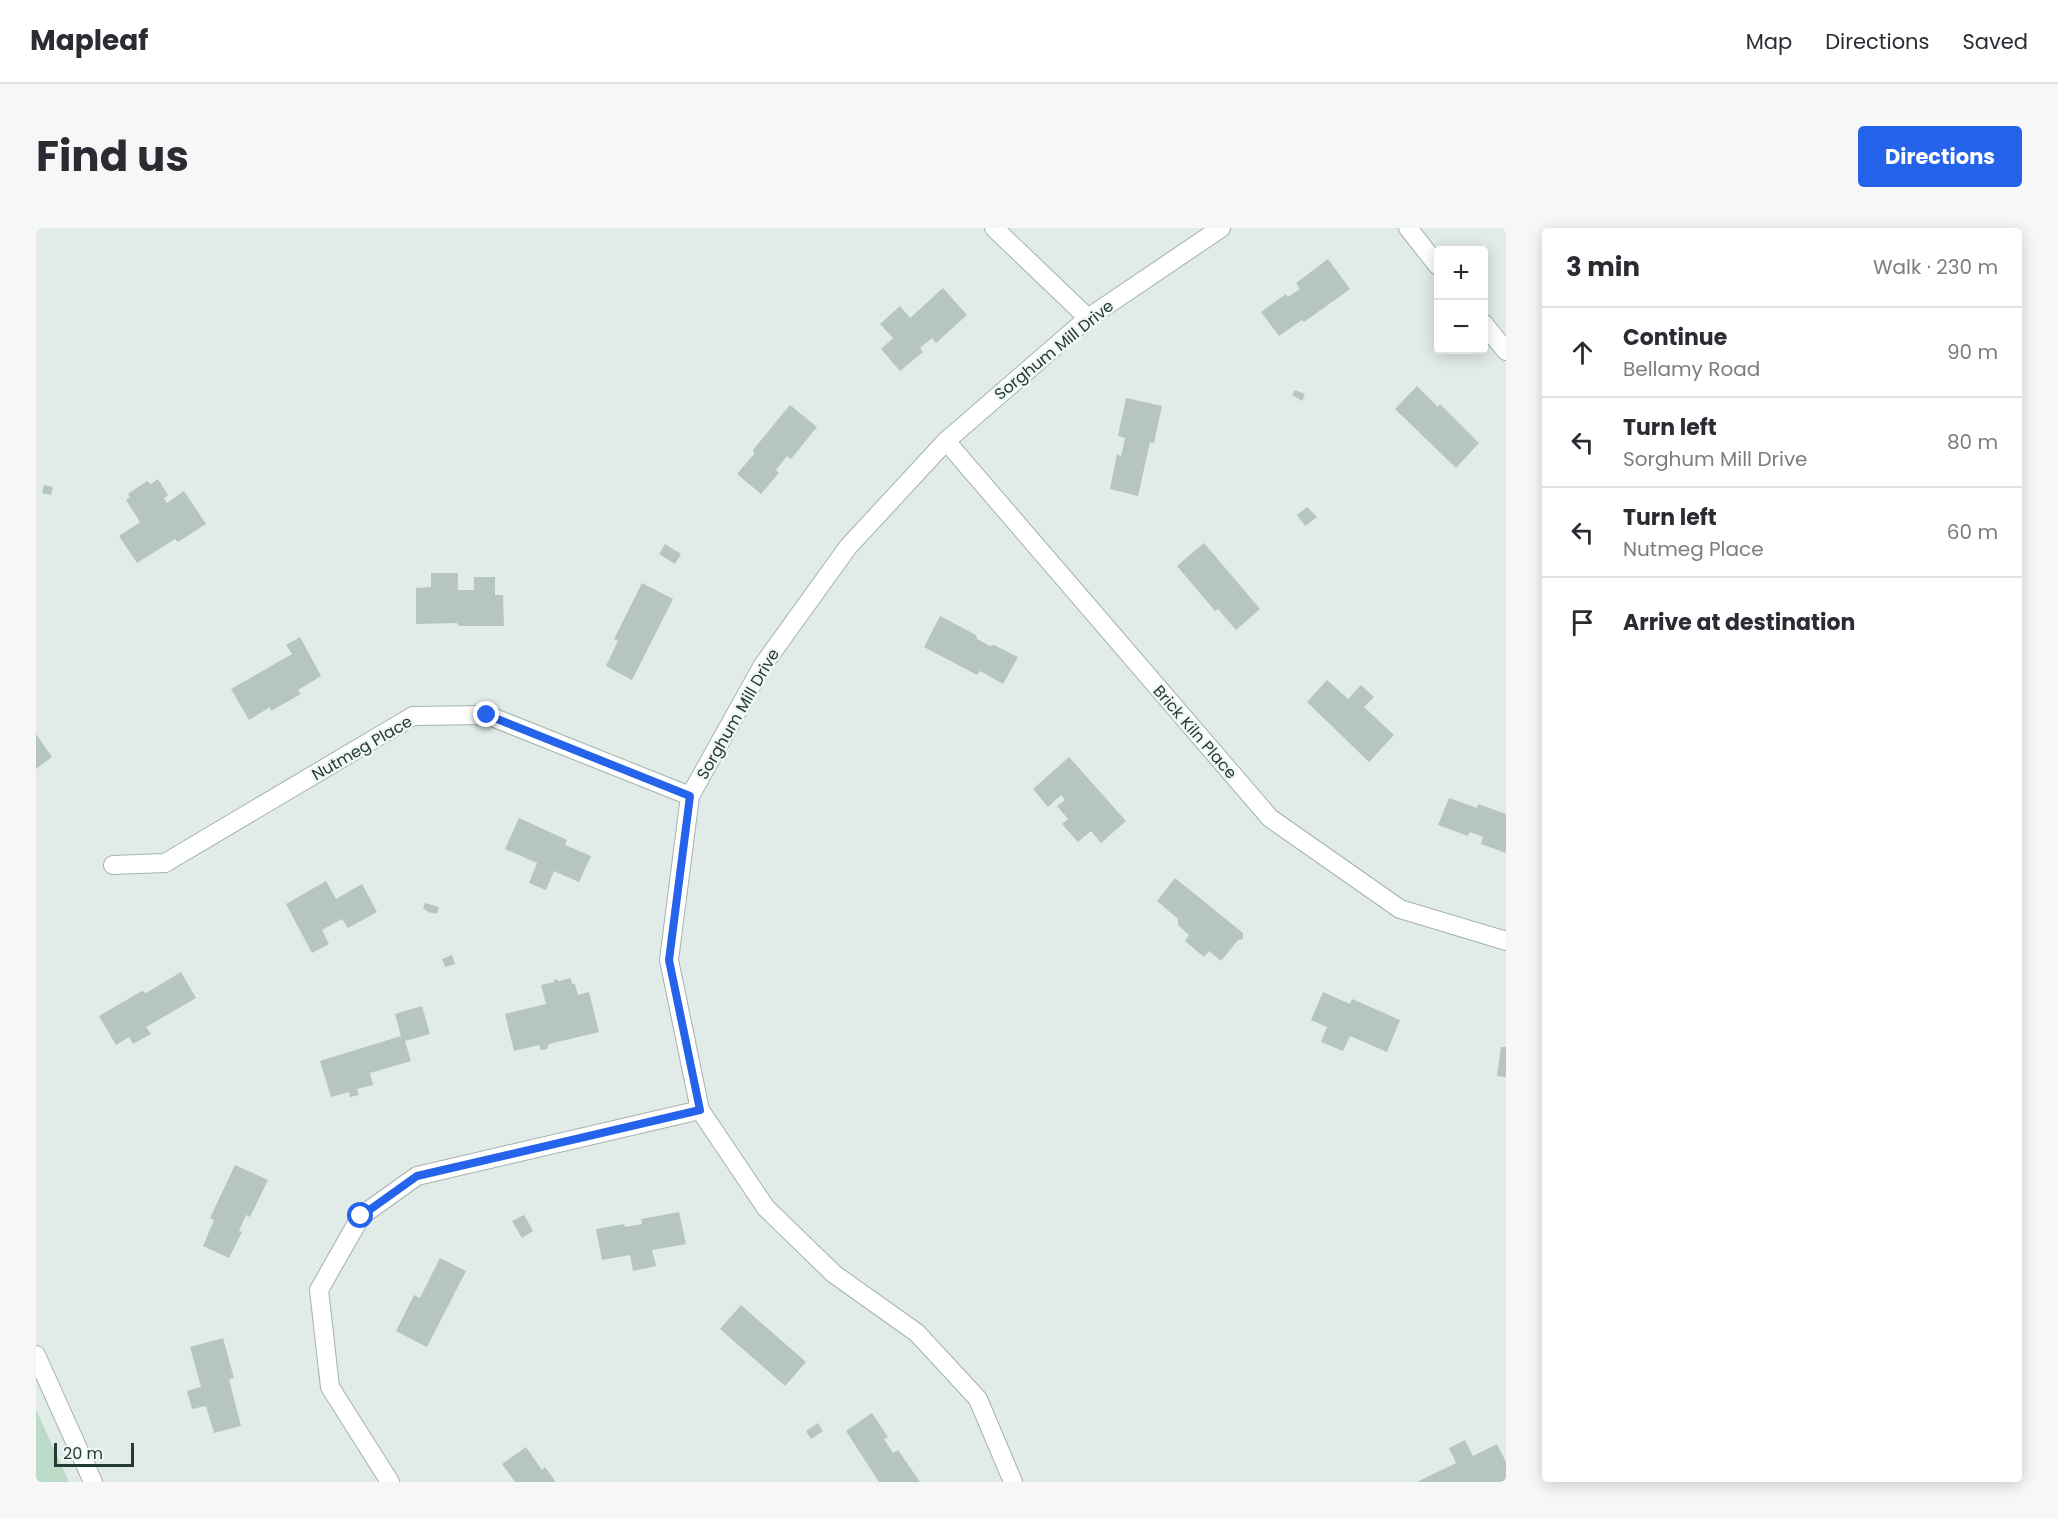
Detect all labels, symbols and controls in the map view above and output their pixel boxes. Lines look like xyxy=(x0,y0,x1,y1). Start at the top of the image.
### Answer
text: Mapleaf xyxy=(30,21,148,60)
text: Map xyxy=(1746,27,1792,56)
text: Directions xyxy=(1825,27,1929,56)
text: Saved xyxy=(1962,27,2028,56)
button: Directions xyxy=(1858,126,2022,187)
text: Find us xyxy=(36,127,189,186)
map controls xyxy=(1434,246,1488,354)
button: + xyxy=(1434,246,1488,300)
text: 3 min xyxy=(1566,249,1640,285)
text: Walk · 230 m xyxy=(1873,253,1998,281)
street label: Sorghum Mill Drive xyxy=(989,295,1119,405)
button: − xyxy=(1434,300,1488,354)
text: Continue xyxy=(1623,322,1727,353)
icon: ahead xyxy=(1566,336,1599,369)
text: 90 m xyxy=(1947,338,1998,366)
text: Bellamy Road xyxy=(1623,355,1760,383)
text: Turn left xyxy=(1623,412,1717,443)
icon: left xyxy=(1566,426,1599,459)
text: 80 m xyxy=(1947,428,1998,456)
text: Sorghum Mill Drive xyxy=(1623,445,1808,473)
text: Turn left xyxy=(1623,502,1717,533)
icon: left xyxy=(1566,516,1599,549)
text: 60 m xyxy=(1947,518,1998,546)
text: Nutmeg Place xyxy=(1623,535,1764,563)
icon: arrive xyxy=(1566,606,1599,639)
text: Arrive at destination xyxy=(1623,607,1855,638)
street label: Sorghum Mill Drive xyxy=(691,644,785,784)
street label: Brick Kiln Place xyxy=(1148,680,1242,784)
route end xyxy=(473,701,499,727)
street label: Nutmeg Place xyxy=(308,710,417,786)
route start xyxy=(347,1202,373,1228)
scale bar xyxy=(54,1440,134,1468)
text: 20 m xyxy=(63,1442,103,1465)

